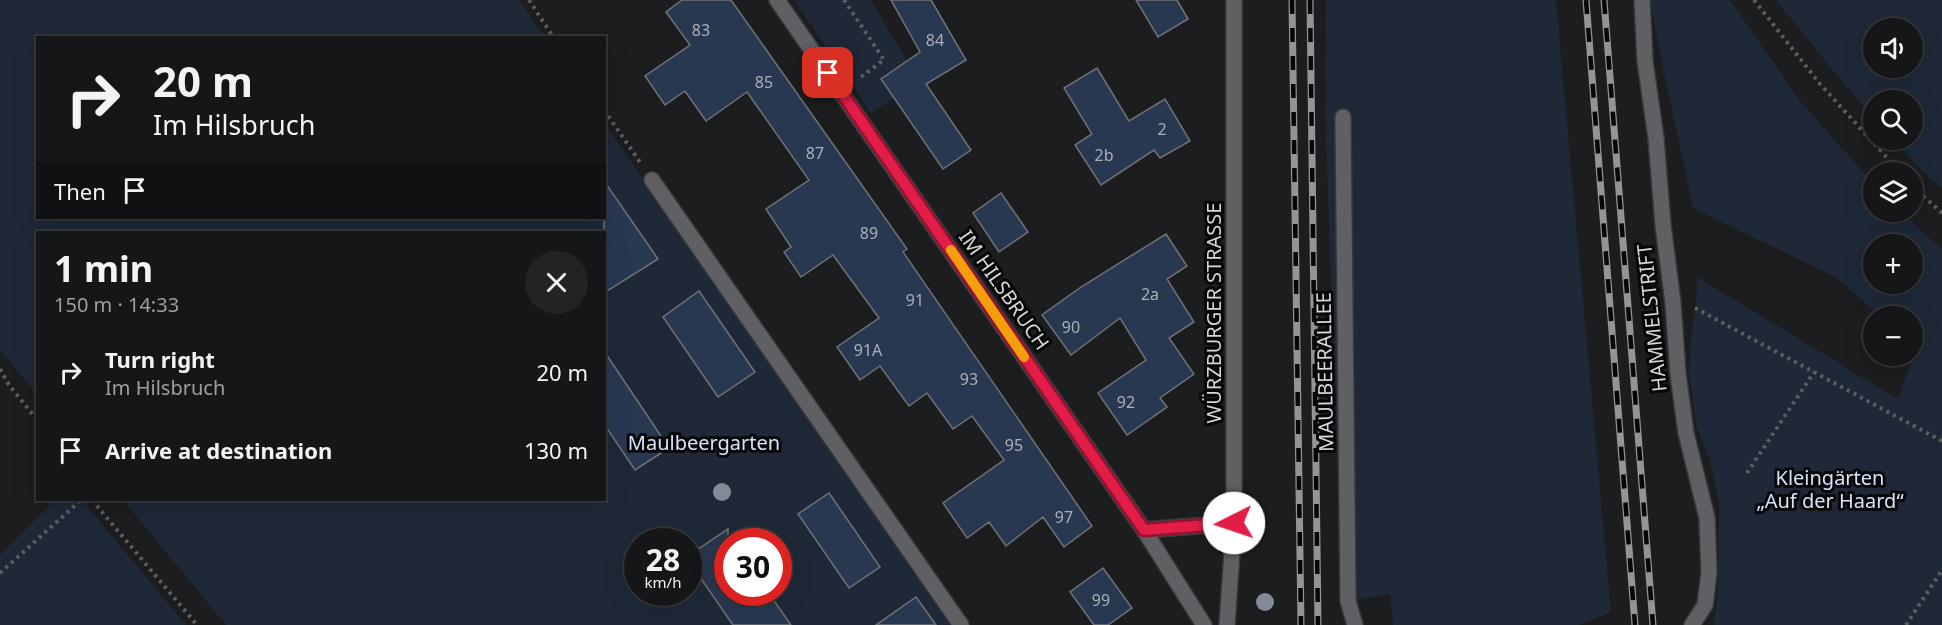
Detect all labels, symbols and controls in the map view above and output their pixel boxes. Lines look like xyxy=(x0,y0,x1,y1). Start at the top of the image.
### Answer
map controls xyxy=(1863,18,1923,366)
button: sound xyxy=(1863,18,1923,78)
house number: 83 xyxy=(692,19,710,41)
house number: 84 xyxy=(926,29,944,51)
pin xyxy=(802,47,853,98)
text: 20 m xyxy=(153,52,253,109)
icon: arrive xyxy=(811,56,844,89)
icon: right xyxy=(54,60,132,138)
house number: 85 xyxy=(755,71,773,93)
button: search xyxy=(1863,90,1923,150)
text: Im Hilsbruch xyxy=(153,106,315,143)
house number: 2 xyxy=(1157,118,1167,140)
house number: 87 xyxy=(806,142,824,164)
house number: 2b xyxy=(1095,144,1114,166)
button: layers xyxy=(1863,162,1923,222)
icon: arrive xyxy=(118,174,151,207)
text: Then xyxy=(54,176,106,206)
street label: WÜRZBURGER STRASSE xyxy=(1200,203,1227,423)
house number: 89 xyxy=(860,222,878,244)
street label: IM HILSBRUCH xyxy=(953,224,1056,355)
button: + xyxy=(1863,234,1923,294)
street label: HAMMELSTRIFT xyxy=(1630,243,1673,393)
text: 1 min xyxy=(54,244,153,293)
button: close xyxy=(525,251,588,314)
house number: 2a xyxy=(1141,283,1159,305)
house number: 91 xyxy=(906,289,924,311)
text: 150 m · 14:33 xyxy=(54,291,179,318)
street label: MAULBEERALLEE xyxy=(1310,292,1339,452)
button: − xyxy=(1863,306,1923,366)
house number: 90 xyxy=(1062,316,1080,338)
house number: 91A xyxy=(854,339,883,361)
text: Turn right xyxy=(105,344,215,374)
icon: right xyxy=(54,356,87,389)
text: 20 m xyxy=(537,357,588,387)
house number: 93 xyxy=(960,368,978,390)
text: Im Hilsbruch xyxy=(105,374,225,401)
house number: 92 xyxy=(1117,391,1135,413)
park label: Maulbeergarten xyxy=(628,429,780,456)
icon: arrive xyxy=(54,434,87,467)
house number: 95 xyxy=(1005,434,1023,456)
text: Arrive at destination xyxy=(105,435,332,465)
text: 130 m xyxy=(524,435,588,465)
park label: Kleingärten „Auf der Haard“ xyxy=(1756,464,1904,514)
position arrow xyxy=(1202,491,1266,555)
house number: 97 xyxy=(1055,506,1073,528)
speed limit sign: 30 xyxy=(714,528,792,606)
text: 28 xyxy=(646,539,680,580)
text: km/h xyxy=(645,572,681,592)
house number: 99 xyxy=(1092,589,1110,611)

